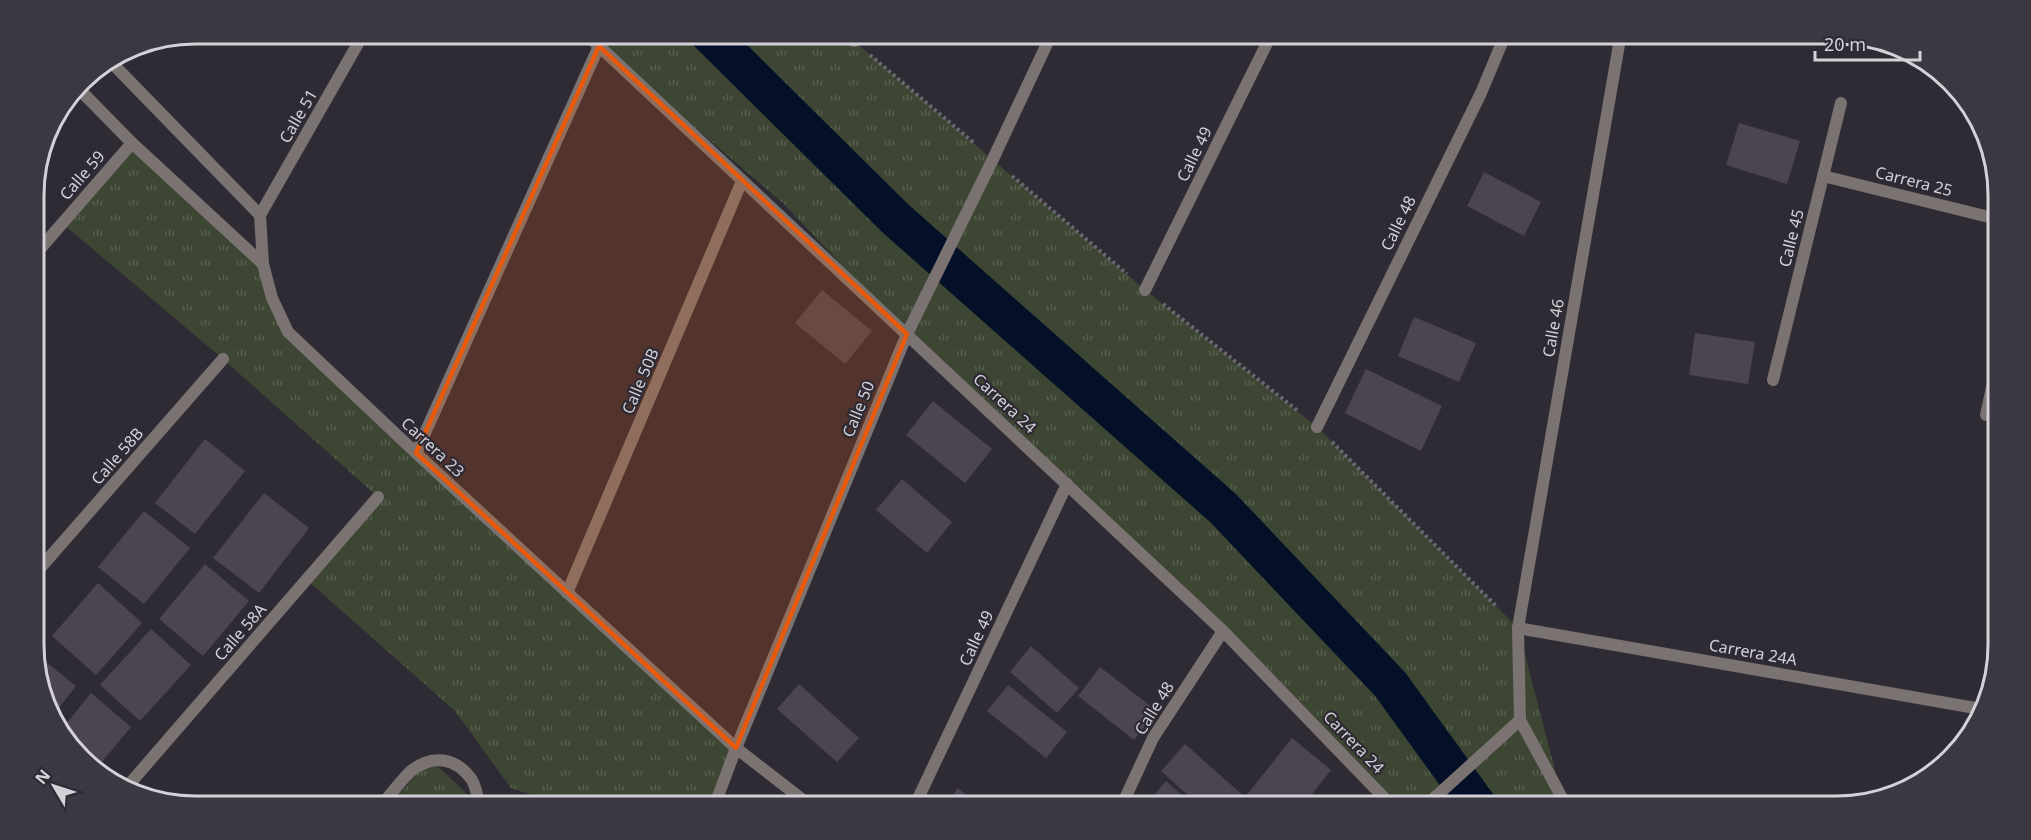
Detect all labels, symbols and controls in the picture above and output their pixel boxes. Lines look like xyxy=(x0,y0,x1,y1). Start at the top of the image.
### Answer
scale bar xyxy=(1815,24,1920,62)
text: 20 m xyxy=(1824,32,1866,56)
street label: Calle 51 xyxy=(274,85,322,147)
street label: Calle 49 xyxy=(1171,123,1217,185)
street label: Calle 59 xyxy=(54,146,110,204)
street label: Carrera 25 xyxy=(1873,161,1955,201)
street label: Calle 48 xyxy=(1375,192,1421,254)
street label: Calle 45 xyxy=(1773,207,1809,269)
street label: Calle 46 xyxy=(1537,297,1569,359)
street label: Calle 50B xyxy=(616,345,664,417)
street label: Carrera 24 xyxy=(969,368,1041,438)
street label: Calle 50 xyxy=(837,378,879,440)
street label: Carrera 23 xyxy=(397,412,469,482)
street label: Calle 58B xyxy=(86,423,148,489)
street label: Calle 58A xyxy=(209,598,271,665)
street label: Calle 49 xyxy=(954,607,998,669)
street label: Carrera 24A xyxy=(1707,633,1799,671)
street label: Calle 48 xyxy=(1129,677,1179,739)
street label: Carrera 24 xyxy=(1319,706,1389,778)
north arrow xyxy=(24,756,84,816)
text: N xyxy=(30,765,55,789)

